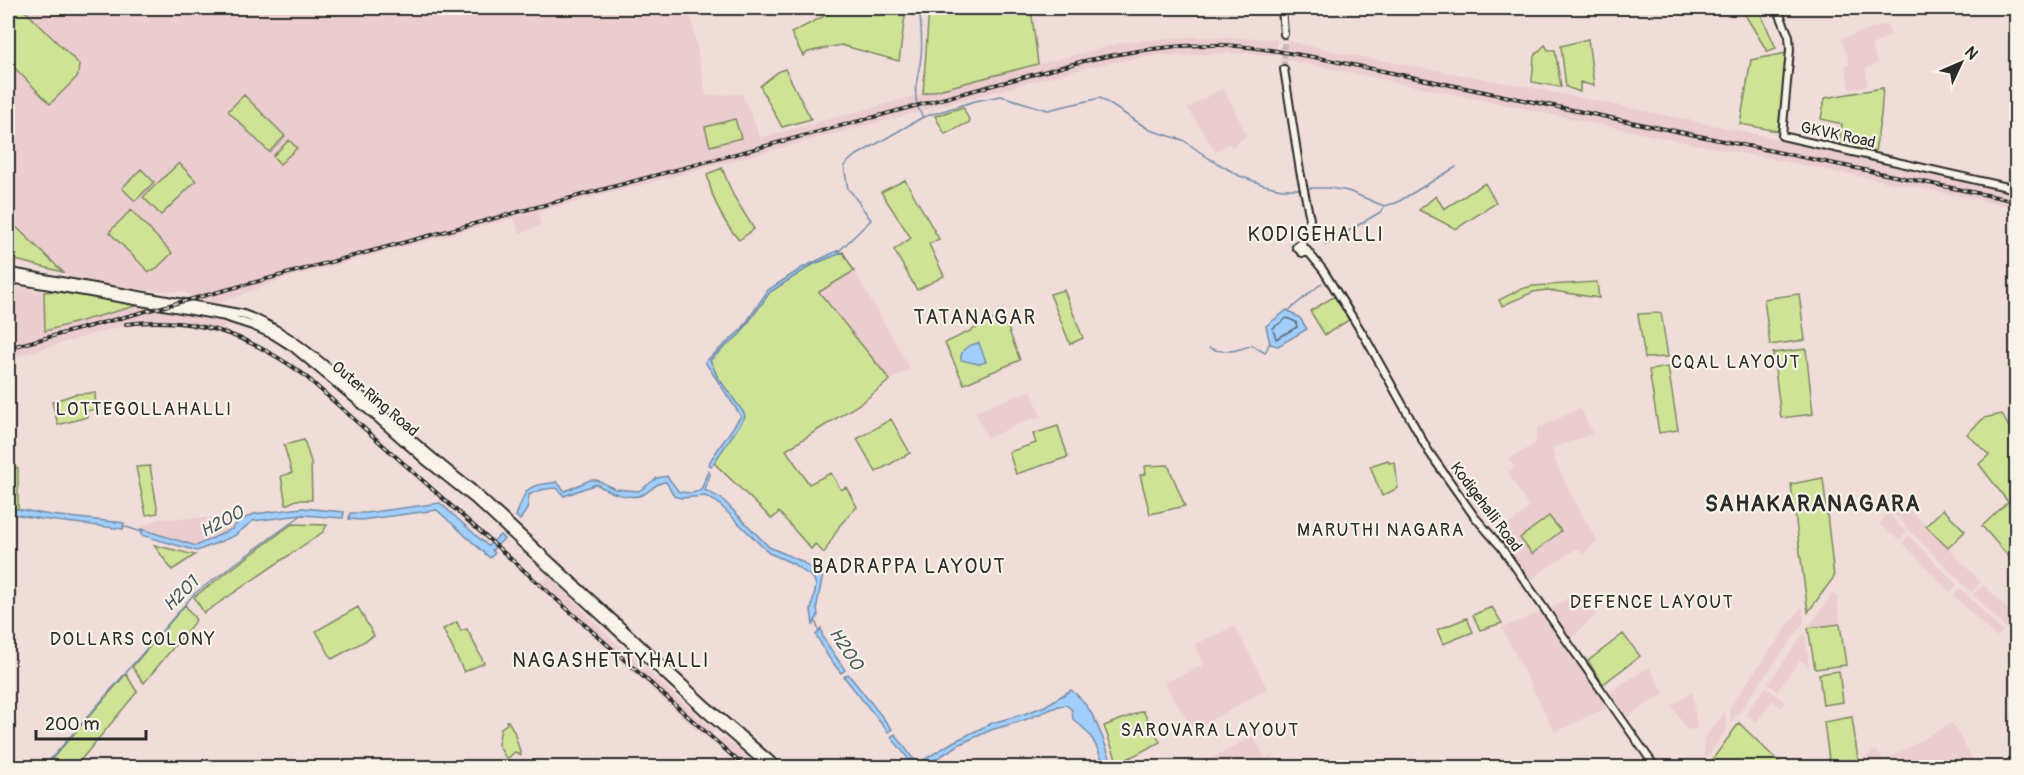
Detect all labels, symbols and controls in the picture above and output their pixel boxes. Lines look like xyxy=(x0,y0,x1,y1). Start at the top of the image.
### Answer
north arrow xyxy=(1931,33,1991,93)
text: N xyxy=(1960,42,1982,64)
street label: GKVK Road xyxy=(1799,117,1877,153)
district label: KODIGEHALLI xyxy=(1248,222,1384,247)
district label: TATANAGAR xyxy=(913,305,1037,330)
district label: CQAL LAYOUT xyxy=(1671,351,1801,374)
street label: Outer Ring Road xyxy=(327,357,423,441)
district label: LOTTEGOLLAHALLI xyxy=(55,398,233,421)
street label: Kodigehalli Road xyxy=(1446,458,1526,556)
district label: SAHAKARANAGARA xyxy=(1705,490,1921,518)
water label: H200 xyxy=(196,500,249,543)
district label: MARUTHI NAGARA xyxy=(1297,519,1465,542)
district label: BADRAPPA LAYOUT xyxy=(812,554,1006,579)
water label: H201 xyxy=(158,570,205,617)
district label: DEFENCE LAYOUT xyxy=(1570,591,1734,614)
water label: H200 xyxy=(824,623,869,676)
district label: DOLLARS COLONY xyxy=(50,628,216,651)
district label: NAGASHETTYHALLI xyxy=(512,648,710,673)
scale bar xyxy=(36,703,146,741)
text: 200 m xyxy=(45,713,100,736)
district label: SAROVARA LAYOUT xyxy=(1120,719,1300,742)

